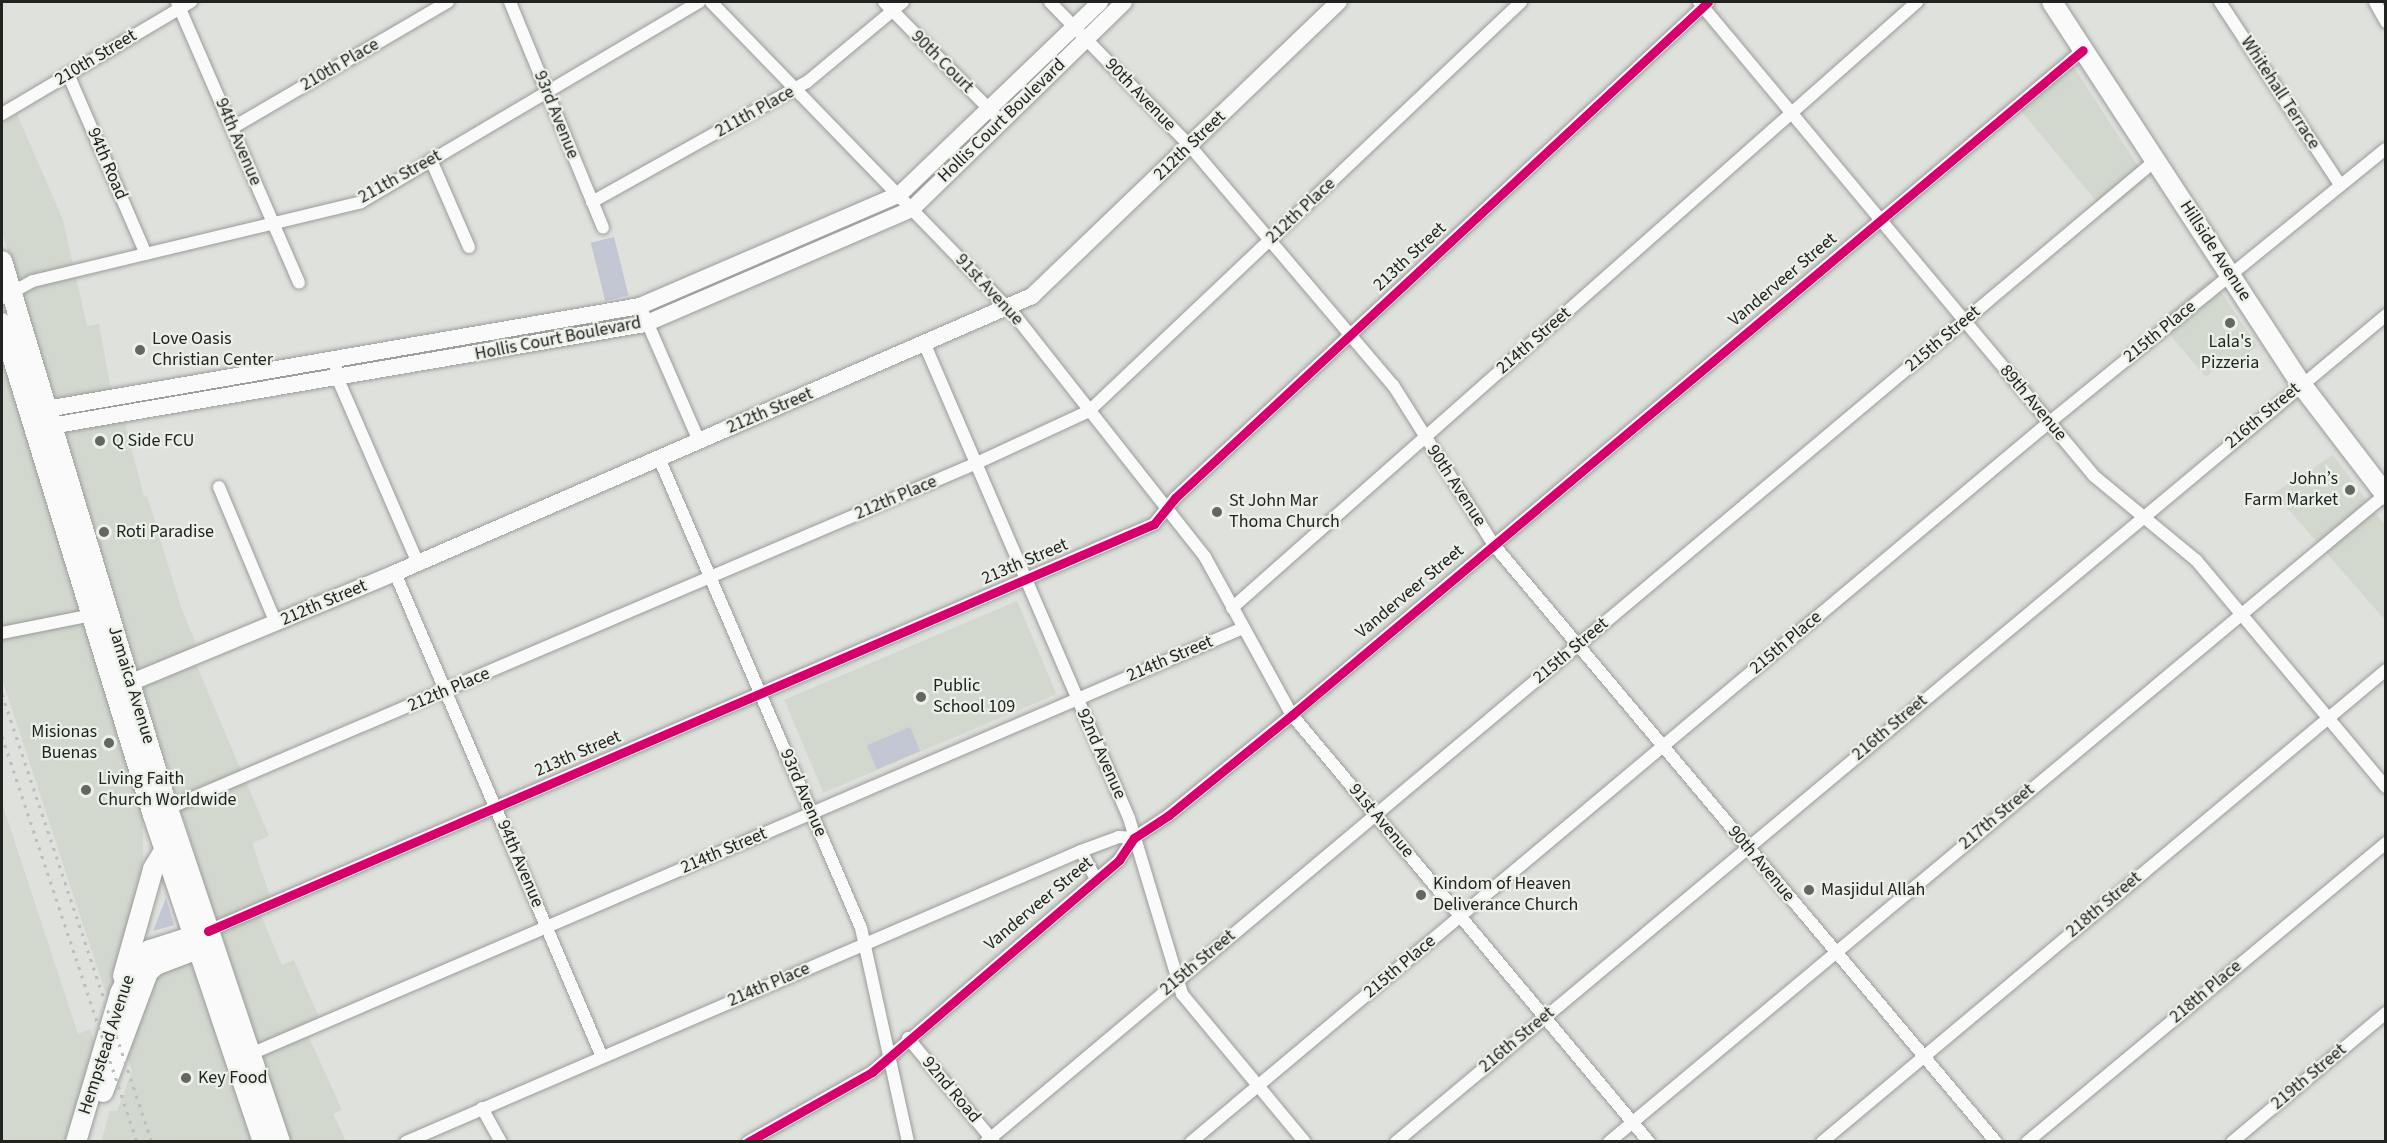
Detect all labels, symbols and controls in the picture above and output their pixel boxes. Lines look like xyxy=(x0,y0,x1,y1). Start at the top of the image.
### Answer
street label: 210th Street xyxy=(51,25,141,91)
street label: 90th Court xyxy=(906,26,978,98)
street label: Whitehall Terrace xyxy=(2236,33,2324,153)
street label: 210th Place xyxy=(297,34,383,96)
street label: 90th Avenue xyxy=(1100,54,1180,136)
street label: Hollis Court Boulevard xyxy=(934,55,1070,187)
street label: 93rd Avenue xyxy=(529,68,583,162)
street label: 211th Place xyxy=(712,81,798,143)
street label: 94th Avenue xyxy=(210,95,266,189)
street label: 212th Street xyxy=(1150,106,1230,186)
street label: 94th Road xyxy=(82,125,132,203)
street label: 211th Street xyxy=(355,145,445,209)
street label: 212th Place xyxy=(1262,173,1340,249)
street label: Hillside Avenue xyxy=(2175,197,2255,305)
street label: 213th Street xyxy=(1369,218,1451,296)
street label: Vanderveer Street xyxy=(1725,228,1841,332)
street label: 91st Avenue xyxy=(950,250,1028,330)
street label: 215th Place xyxy=(2119,296,2201,368)
street label: 215th Street xyxy=(1901,301,1985,377)
street label: 214th Street xyxy=(1492,303,1576,379)
street label: Hollis Court Boulevard xyxy=(473,312,643,366)
marker: Lala's Pizzeria xyxy=(2223,316,2237,330)
place label: Love Oasis Christian Center xyxy=(152,329,273,372)
place label: Lala's Pizzeria xyxy=(2201,332,2259,374)
marker: Love Oasis Christian Center xyxy=(133,343,147,357)
street label: 89th Avenue xyxy=(1995,360,2071,446)
street label: 216th Street xyxy=(2221,378,2305,454)
street label: 212th Street xyxy=(724,383,816,439)
place label: Q Side FCU xyxy=(112,430,194,452)
marker: Q Side FCU xyxy=(93,434,107,448)
street label: 90th Avenue xyxy=(1422,441,1490,531)
place label: John’s Farm Market xyxy=(2244,469,2338,512)
street label: 212th Place xyxy=(852,471,940,525)
marker: John’s Farm Market xyxy=(2343,483,2357,497)
place label: St John Mar Thoma Church xyxy=(1229,491,1340,534)
marker: St John Mar Thoma Church xyxy=(1210,505,1224,519)
place label: Roti Paradise xyxy=(116,521,214,543)
marker: Roti Paradise xyxy=(97,525,111,539)
street label: 213th Street xyxy=(979,534,1071,590)
street label: Vanderveer Street xyxy=(1352,540,1468,644)
street label: 212th Street xyxy=(278,575,370,631)
street label: 215th Place xyxy=(1746,607,1826,679)
street label: 215th Street xyxy=(1529,613,1613,689)
street label: Jamaica Avenue xyxy=(103,623,159,747)
street label: 214th Street xyxy=(1124,631,1216,687)
street label: 212th Place xyxy=(405,663,493,717)
place label: Public School 109 xyxy=(933,676,1015,718)
marker: Public School 109 xyxy=(914,690,928,704)
street label: 216th Street xyxy=(1848,690,1932,766)
street label: 92nd Avenue xyxy=(1071,705,1131,803)
place label: Misionas Buenas xyxy=(31,722,97,764)
street label: 213th Street xyxy=(532,726,624,782)
marker: Misionas Buenas xyxy=(102,736,116,750)
street label: 93rd Avenue xyxy=(775,746,831,840)
place label: Living Faith Church Worldwide xyxy=(98,769,237,812)
street label: 91st Avenue xyxy=(1344,779,1418,863)
street label: 217th Street xyxy=(1955,779,2039,855)
marker: Living Faith Church Worldwide xyxy=(79,783,93,797)
street label: 94th Avenue xyxy=(492,817,548,911)
street label: 90th Avenue xyxy=(1723,821,1799,907)
street label: 214th Street xyxy=(678,823,770,879)
street label: Vanderveer Street xyxy=(981,852,1097,956)
street label: 218th Street xyxy=(2062,867,2146,943)
place label: Kindom of Heaven Deliverance Church xyxy=(1433,874,1578,916)
place label: Masjidul Allah xyxy=(1821,879,1925,901)
marker: Masjidul Allah xyxy=(1802,883,1816,897)
marker: Kindom of Heaven Deliverance Church xyxy=(1414,888,1428,902)
street label: 215th Street xyxy=(1156,925,1240,1001)
street label: 215th Place xyxy=(1360,931,1440,1003)
street label: 218th Place xyxy=(2166,956,2246,1028)
street label: 214th Place xyxy=(725,958,813,1012)
street label: Hempstead Avenue xyxy=(74,973,140,1117)
street label: 216th Street xyxy=(1475,1002,1559,1078)
street label: 219th Street xyxy=(2267,1039,2351,1115)
street label: 92nd Road xyxy=(917,1052,985,1128)
place label: Key Food xyxy=(198,1067,267,1089)
marker: Key Food xyxy=(179,1071,193,1085)

